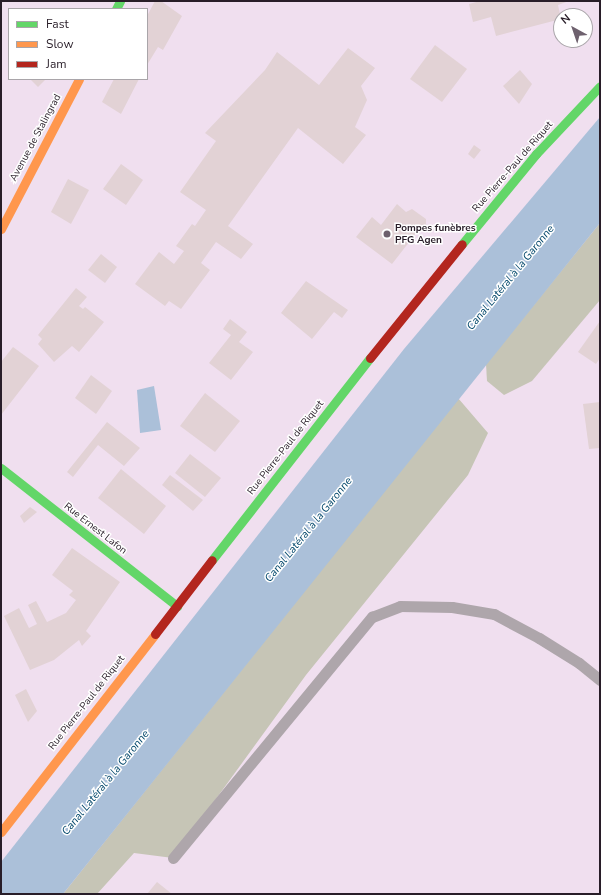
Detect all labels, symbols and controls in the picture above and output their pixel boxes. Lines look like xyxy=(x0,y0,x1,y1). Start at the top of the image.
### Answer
legend xyxy=(8,8,148,80)
north arrow xyxy=(553,8,593,48)
text: N xyxy=(558,11,574,28)
text: Fast xyxy=(46,16,69,32)
text: Slow xyxy=(46,36,74,52)
text: Jam xyxy=(46,56,67,72)
street label: Avenue de Stalingrad xyxy=(8,92,64,184)
street label: Rue Pierre-Paul de Riquet xyxy=(470,119,556,215)
place label: Pompes funèbres PFG Agen xyxy=(395,222,476,246)
water label: Canal Latéral à la Garonne xyxy=(465,223,557,333)
marker: Pompes funèbres PFG Agen xyxy=(382,229,392,239)
street label: Rue Pierre-Paul de Riquet xyxy=(245,398,327,498)
water label: Canal Latéral à la Garonne xyxy=(263,475,355,585)
street label: Rue Ernest Lafon xyxy=(61,501,129,557)
street label: Rue Pierre-Paul de Riquet xyxy=(46,653,128,753)
water label: Canal Latéral à la Garonne xyxy=(60,728,152,838)

